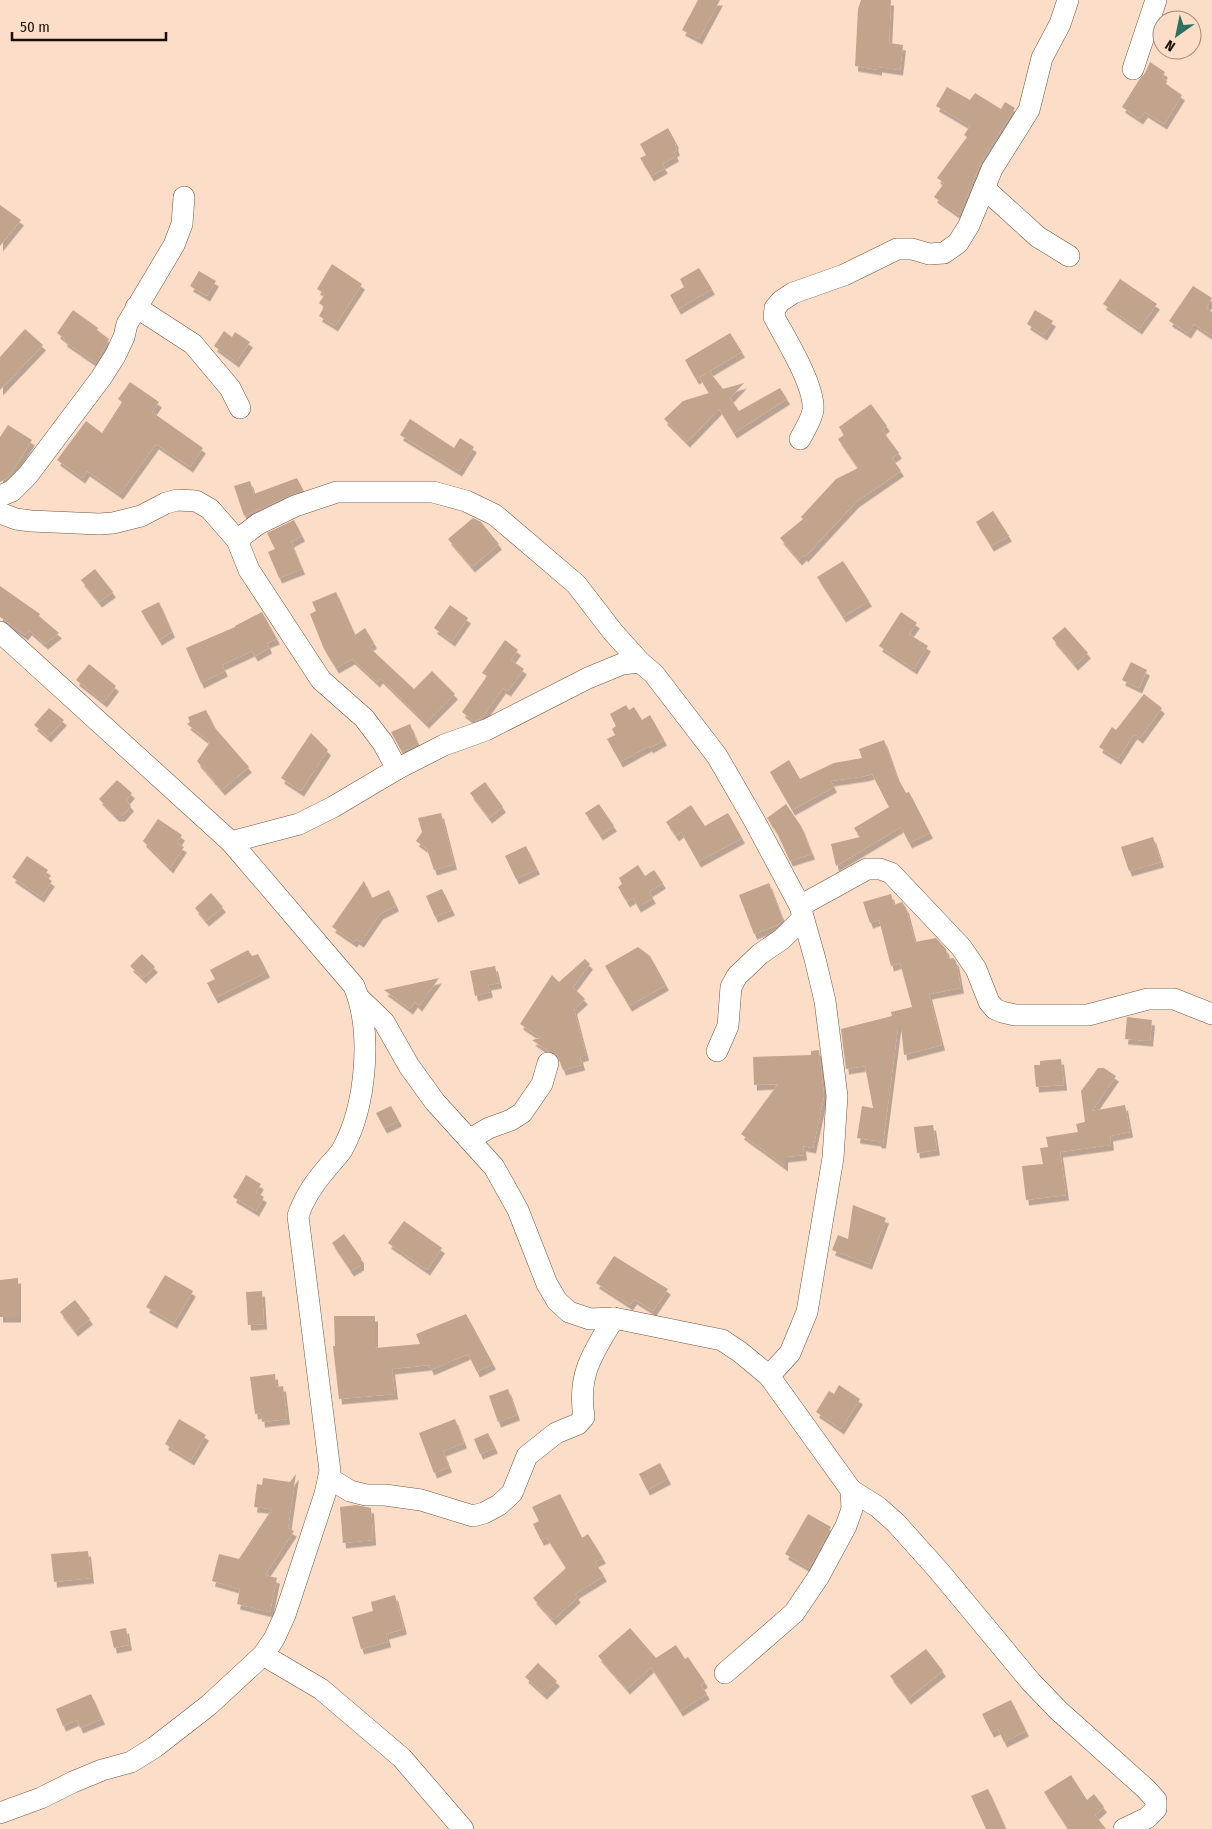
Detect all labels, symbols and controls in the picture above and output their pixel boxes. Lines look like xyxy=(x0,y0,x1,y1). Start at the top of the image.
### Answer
scale bar xyxy=(12,10,166,42)
north arrow xyxy=(1152,10,1202,60)
text: 50 m xyxy=(20,18,50,36)
text: N xyxy=(1162,36,1178,55)

